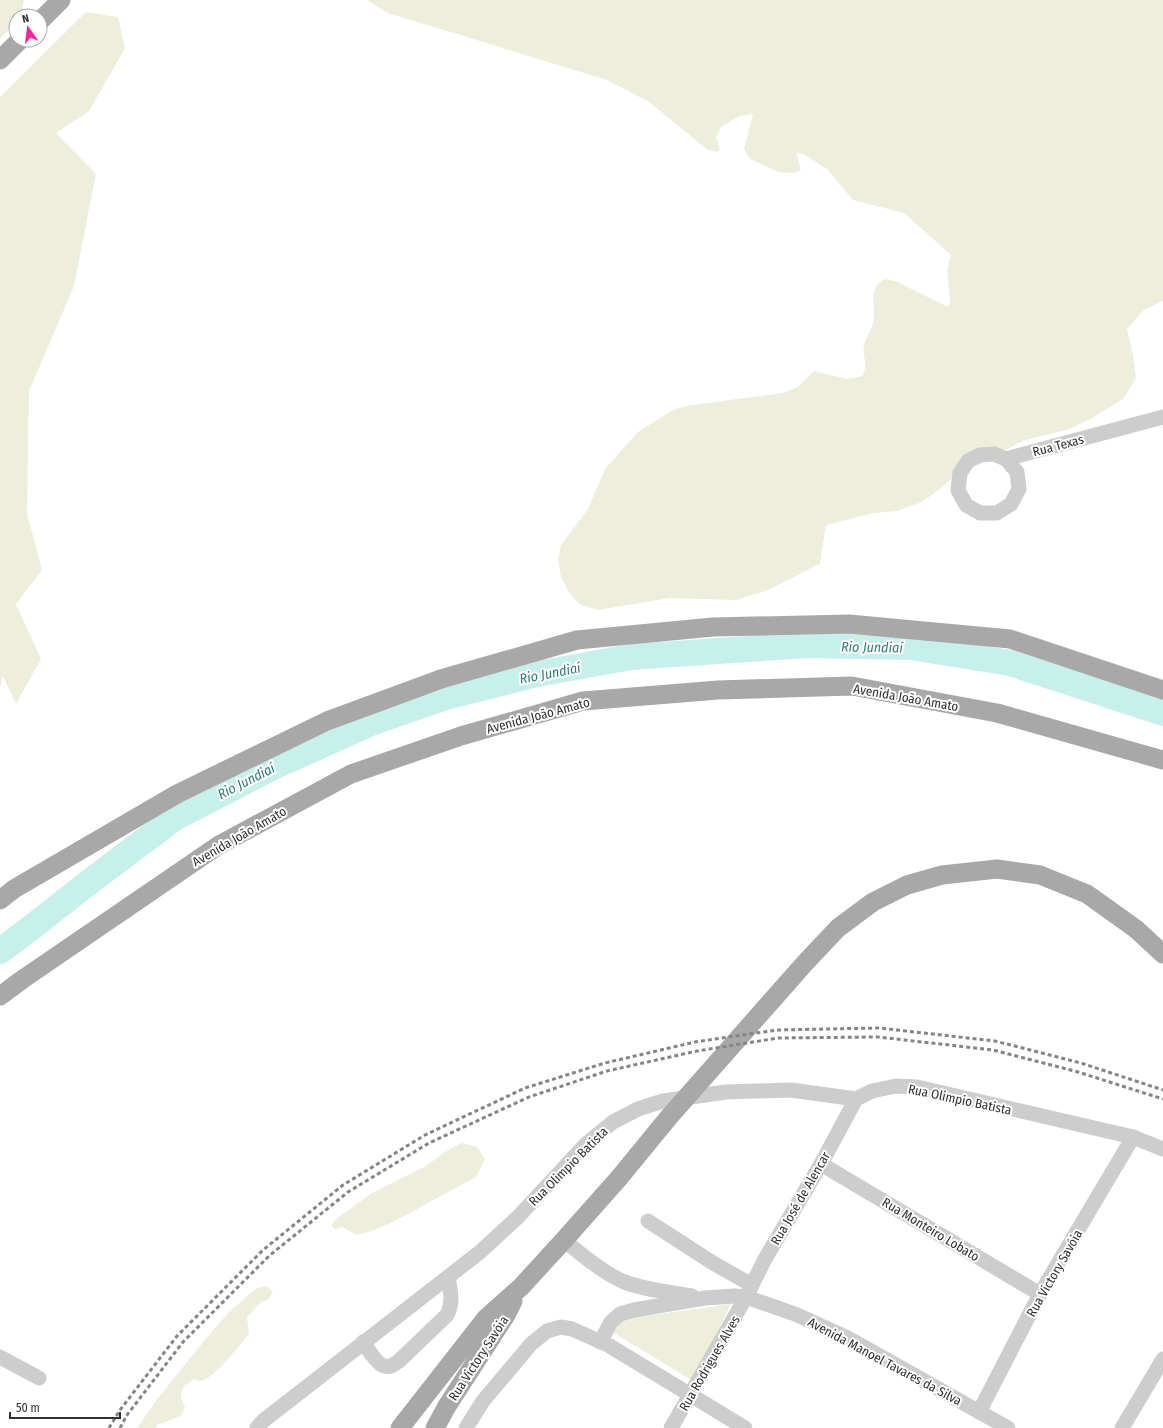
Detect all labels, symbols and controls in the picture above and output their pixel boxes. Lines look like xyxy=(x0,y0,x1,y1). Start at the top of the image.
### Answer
north arrow xyxy=(8,8,48,48)
text: N xyxy=(21,12,30,26)
street label: Rua Texas xyxy=(1031,431,1086,459)
water label: Rio Jundiaí xyxy=(841,638,905,657)
water label: Rio Jundiaí xyxy=(518,659,584,688)
street label: Avenida João Amato xyxy=(852,681,960,714)
street label: Avenida João Amato xyxy=(485,694,591,736)
water label: Rio Jundiaí xyxy=(215,759,279,803)
street label: Avenida João Amato xyxy=(190,803,289,869)
street label: Rua Olimpio Batista xyxy=(907,1081,1013,1118)
street label: Rua Olimpio Batista xyxy=(526,1124,611,1209)
street label: Rua José de Alencar xyxy=(768,1149,833,1247)
street label: Rua Monteiro Lobato xyxy=(880,1195,982,1264)
street label: Rua Victory Savóia xyxy=(1023,1227,1085,1319)
street label: Rua Victory Savóia xyxy=(445,1313,511,1403)
street label: Rua Rodrigues Alves xyxy=(676,1313,743,1414)
street label: Avenida Manoel Tavares da Silva xyxy=(805,1314,964,1408)
scale bar xyxy=(10,1394,120,1420)
text: 50 m xyxy=(16,1401,40,1415)

